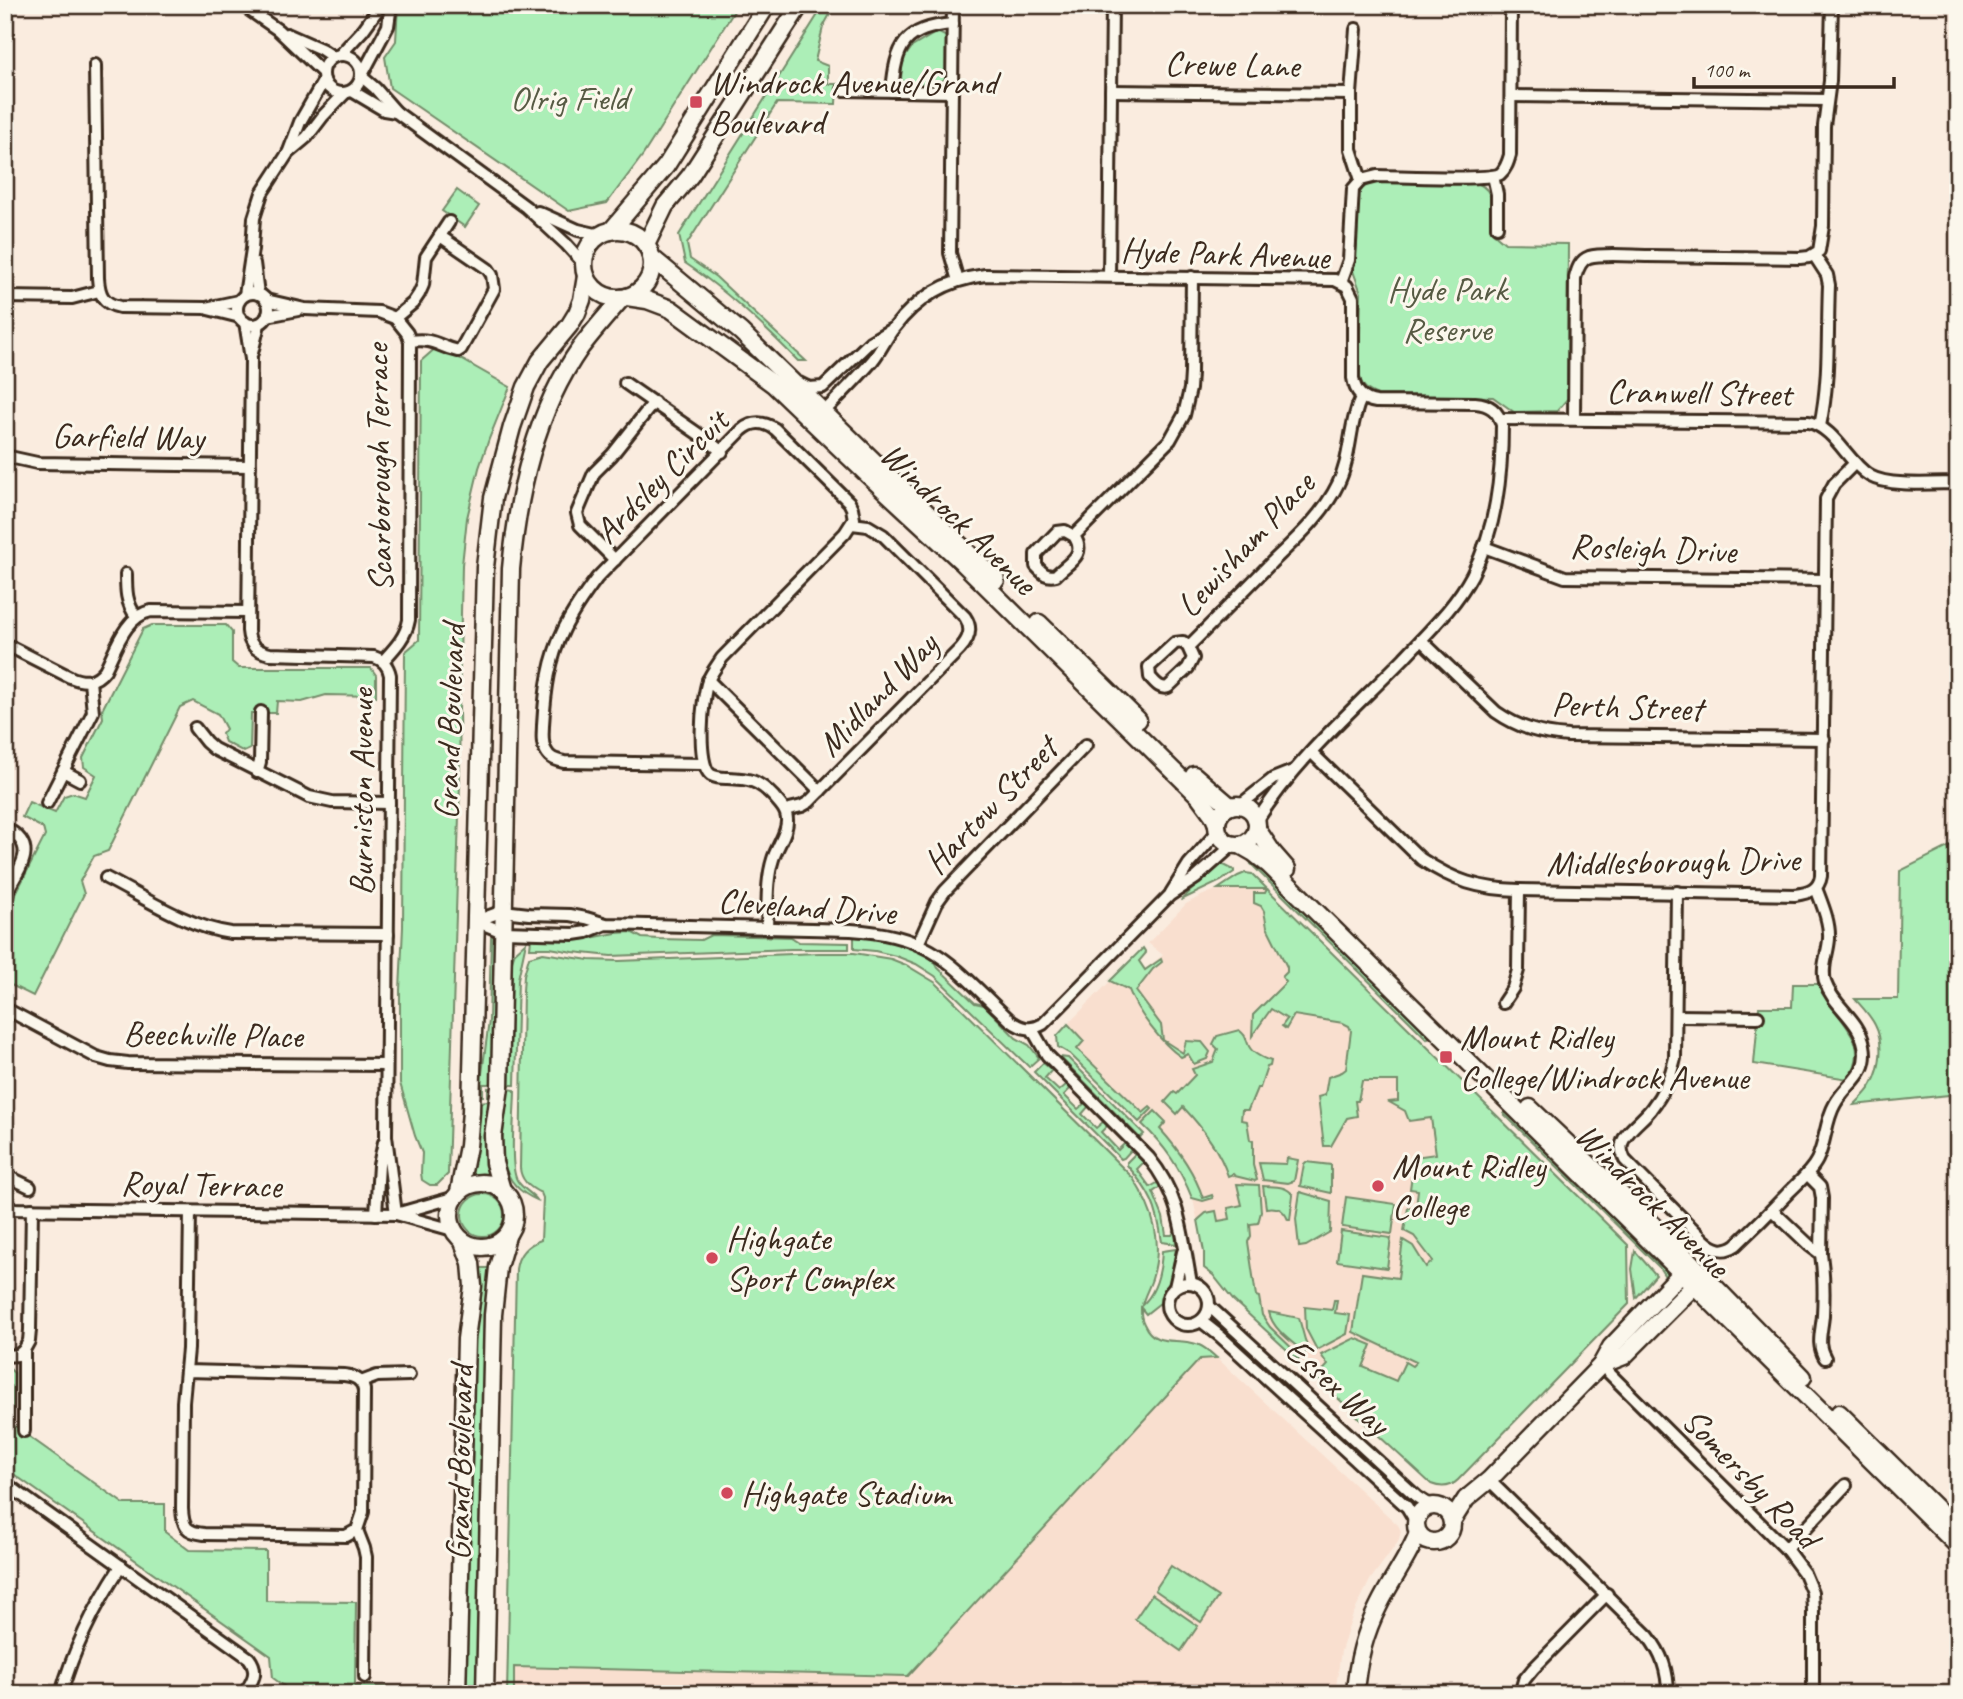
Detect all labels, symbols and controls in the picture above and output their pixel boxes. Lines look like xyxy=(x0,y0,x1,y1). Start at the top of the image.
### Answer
street label: Crewe Lane xyxy=(1164,41,1302,88)
scale bar xyxy=(1694,46,1893,90)
text: 100 m xyxy=(1704,57,1751,83)
place label: Windrock Avenue/Grand Boulevard xyxy=(710,60,1002,145)
park label: Olrig Field xyxy=(510,76,633,121)
marker: Windrock Avenue/Grand Boulevard xyxy=(688,94,704,110)
street label: Hyde Park Avenue xyxy=(1120,227,1333,280)
park label: Hyde Park Reserve xyxy=(1387,267,1510,352)
street label: Scarborough Terrace xyxy=(354,341,403,592)
street label: Cranwell Street xyxy=(1606,368,1795,417)
street label: Ardsley Circuit xyxy=(584,397,741,553)
street label: Garfield Way xyxy=(52,413,207,460)
street label: Windrock Avenue xyxy=(871,432,1049,606)
street label: Lewisham Place xyxy=(1166,460,1326,627)
street label: Rosleigh Drive xyxy=(1569,523,1739,574)
street label: Grand Boulevard xyxy=(424,618,476,820)
street label: Midland Way xyxy=(807,621,949,766)
street label: Perth Street xyxy=(1551,681,1708,732)
street label: Burniston Avenue xyxy=(339,686,384,895)
street label: Hartow Street xyxy=(914,724,1070,884)
street label: Middlesborough Drive xyxy=(1546,837,1803,886)
street label: Cleveland Drive xyxy=(717,878,900,935)
street label: Beechville Place xyxy=(123,1010,306,1059)
place label: Mount Ridley College/Windrock Avenue xyxy=(1460,1015,1751,1100)
marker: Mount Ridley College/Windrock Avenue xyxy=(1438,1049,1454,1065)
street label: Windrock Avenue xyxy=(1566,1113,1742,1289)
place label: Mount Ridley College xyxy=(1392,1144,1547,1229)
street label: Royal Terrace xyxy=(120,1161,284,1208)
marker: Mount Ridley College xyxy=(1370,1178,1386,1194)
place label: Highgate Sport Complex xyxy=(726,1216,896,1301)
marker: Highgate Sport Complex xyxy=(704,1250,720,1266)
street label: Essex Way xyxy=(1276,1328,1402,1447)
street label: Grand Boulevard xyxy=(435,1360,484,1561)
street label: Somersby Road xyxy=(1672,1398,1833,1562)
place label: Highgate Stadium xyxy=(741,1471,954,1516)
marker: Highgate Stadium xyxy=(719,1485,735,1501)

